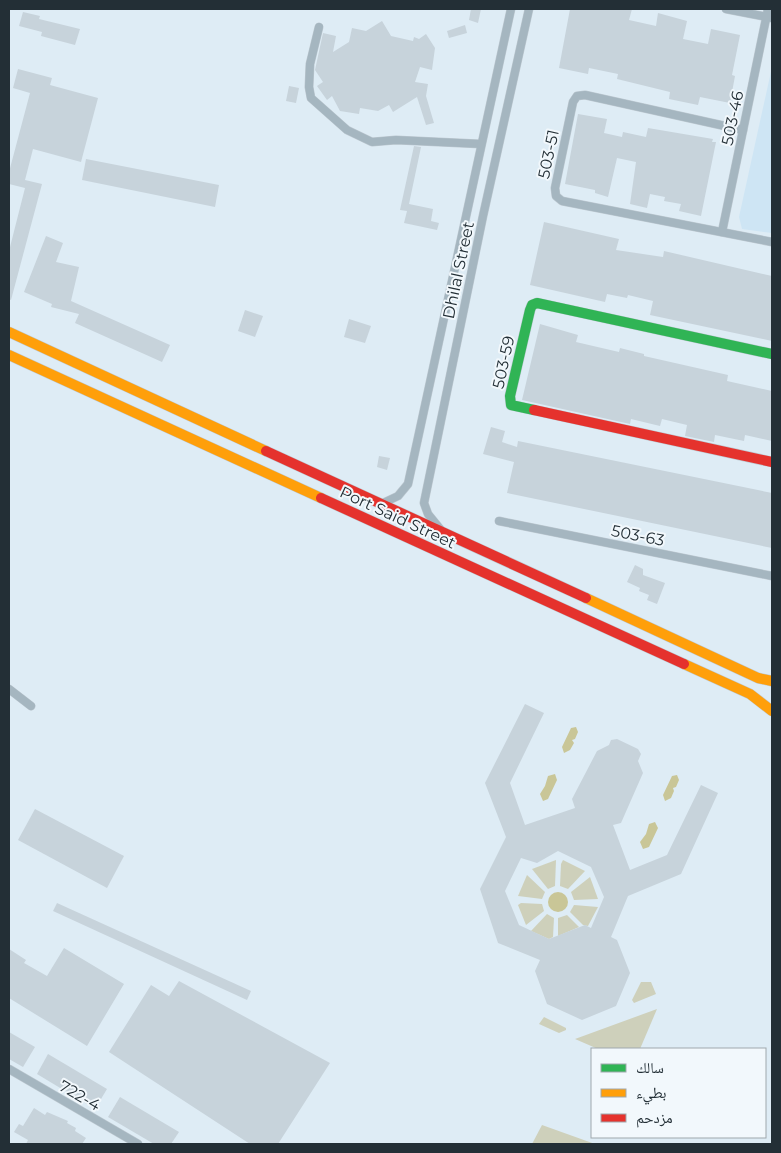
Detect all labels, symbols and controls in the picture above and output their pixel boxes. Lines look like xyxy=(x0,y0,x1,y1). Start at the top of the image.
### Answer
street label: 503-46 xyxy=(717,89,748,147)
street label: 503-51 xyxy=(534,128,563,180)
street label: Dhilal Street xyxy=(439,219,478,320)
street label: 503-59 xyxy=(489,334,518,390)
street label: Port Said Street xyxy=(337,482,459,553)
street label: 503-63 xyxy=(610,521,666,550)
legend xyxy=(591,1048,766,1138)
text: سالك xyxy=(636,1058,664,1077)
street label: 722-4 xyxy=(56,1076,104,1115)
text: بطيء xyxy=(636,1083,666,1105)
text: مزدحم xyxy=(636,1108,673,1128)

